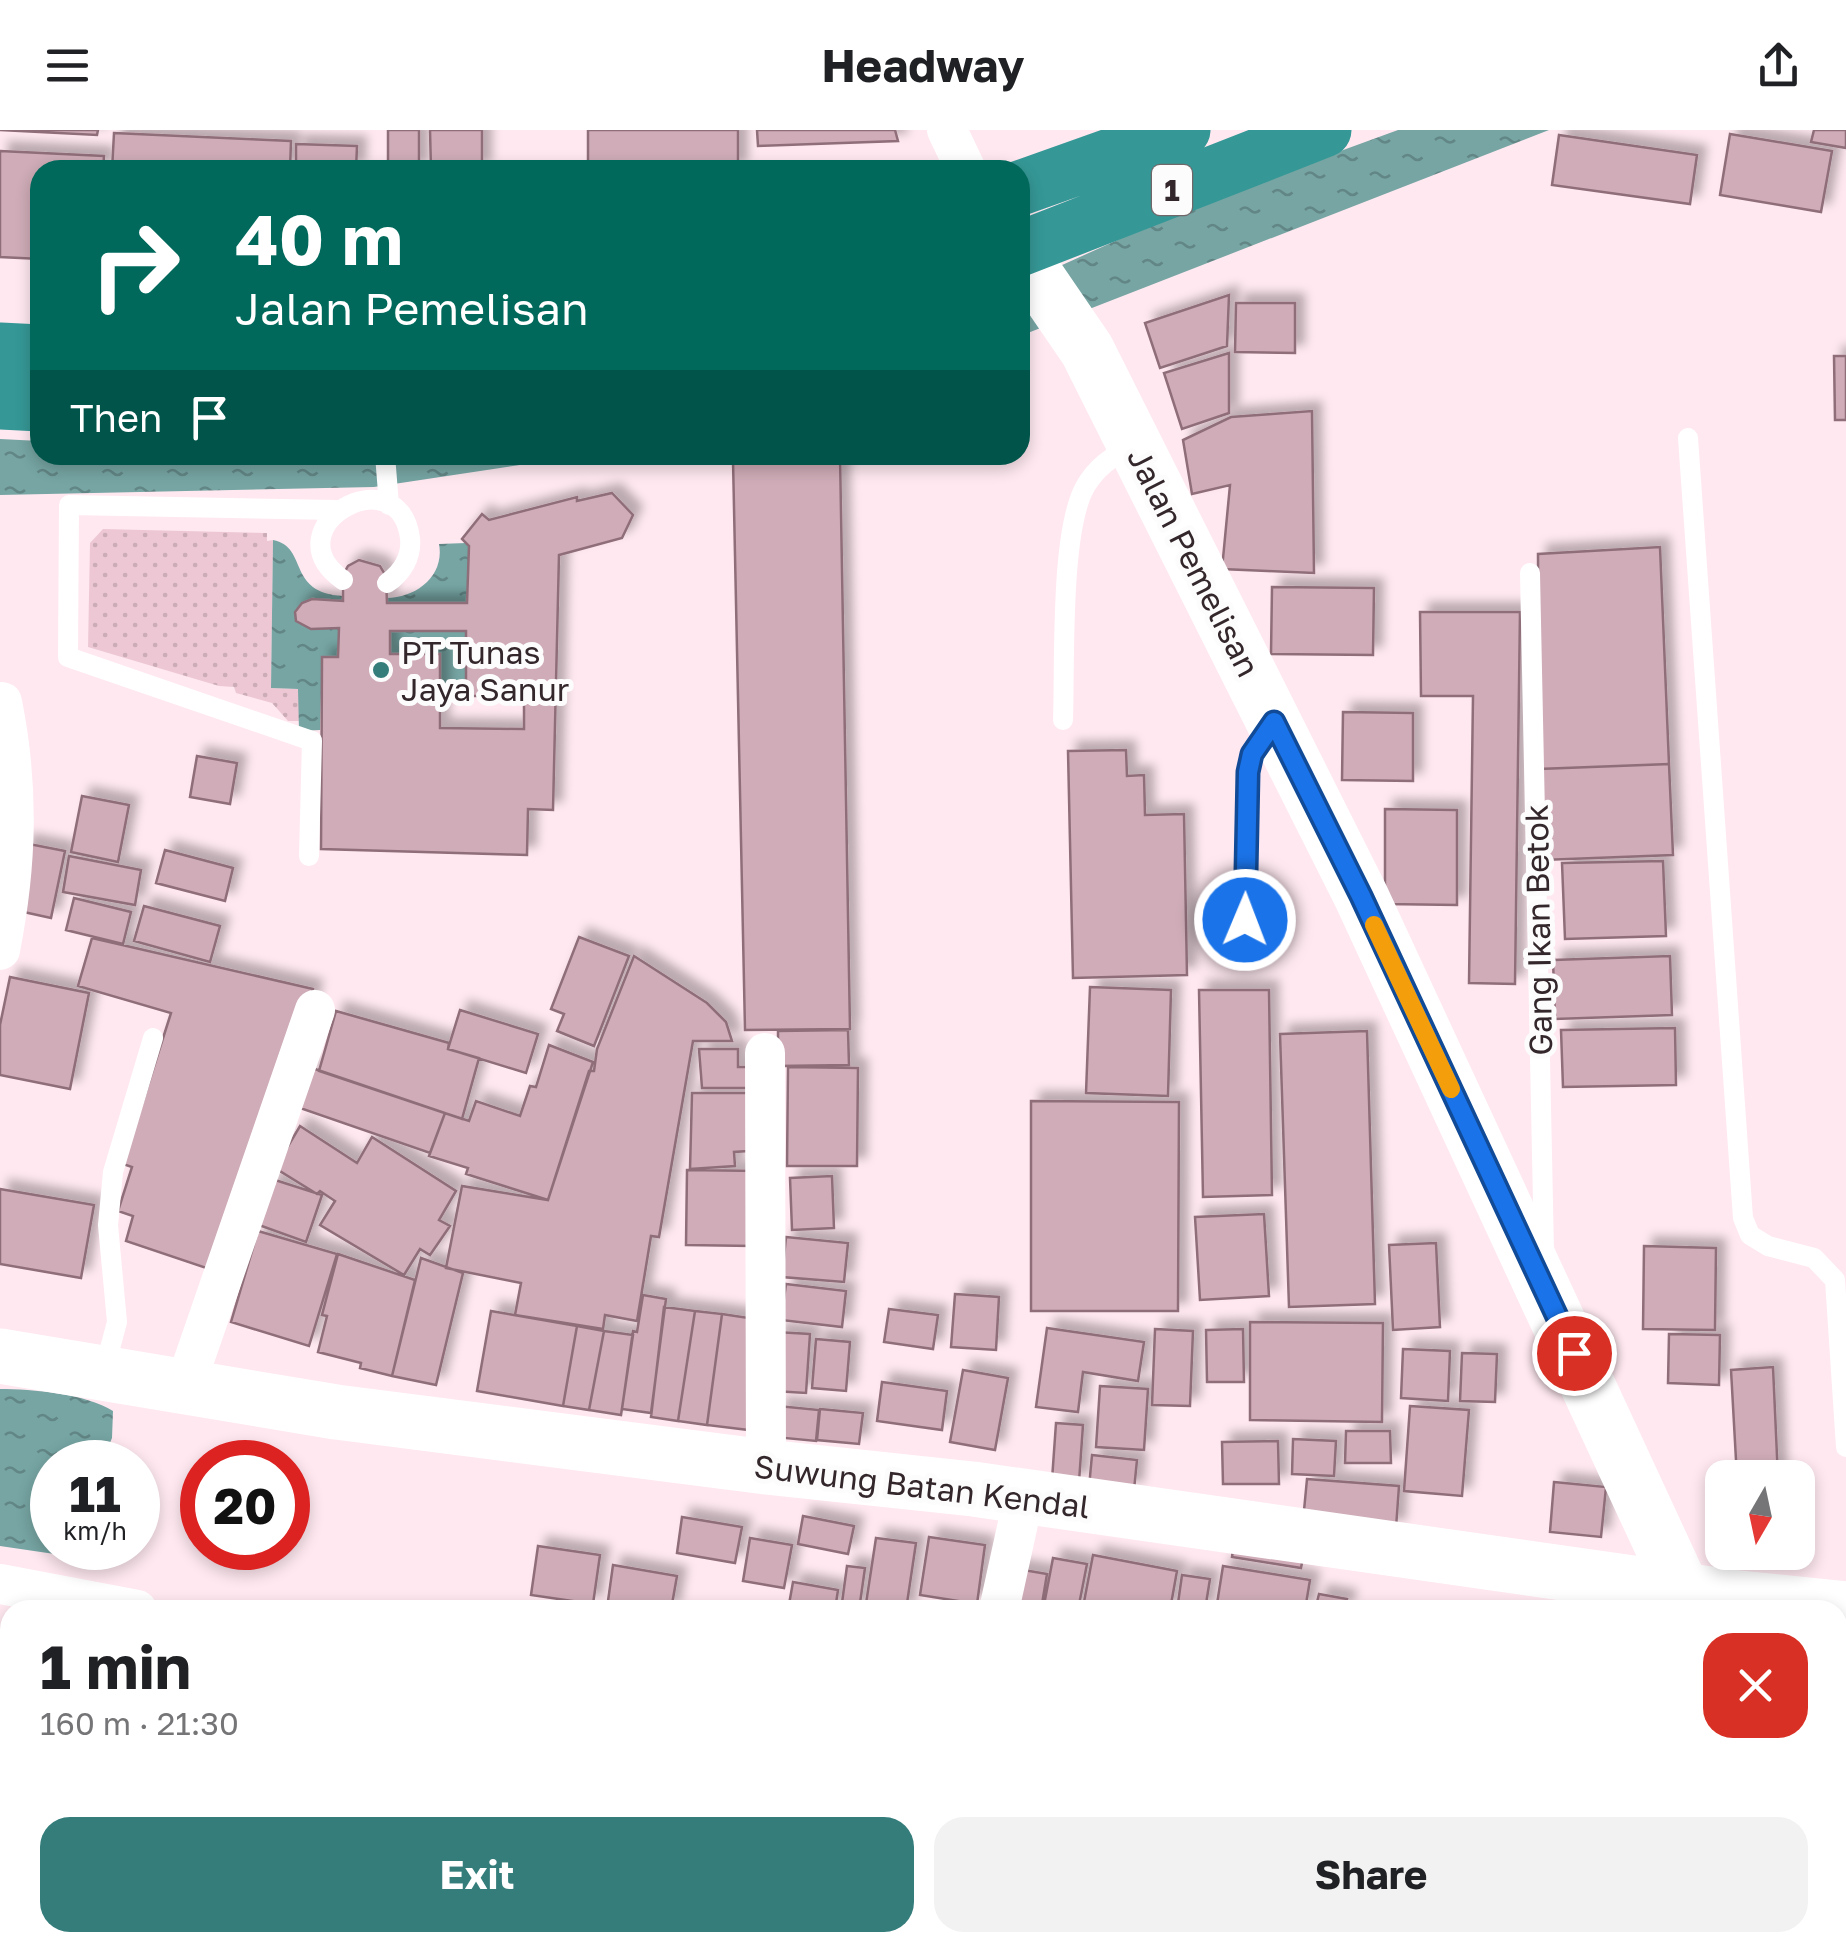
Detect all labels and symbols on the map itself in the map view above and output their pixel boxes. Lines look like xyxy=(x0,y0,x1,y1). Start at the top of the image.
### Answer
road number: 1 xyxy=(1152,165,1192,215)
street label: Jalan Pemelisan xyxy=(1120,441,1268,683)
place label: PT Tunas Jaya Sanur xyxy=(401,633,569,708)
marker: PT Tunas Jaya Sanur xyxy=(370,659,392,681)
street label: Gang Ikan Betok xyxy=(1517,804,1559,1056)
position arrow xyxy=(1193,868,1297,972)
pin xyxy=(1532,1311,1617,1396)
speed limit sign: 20 xyxy=(180,1440,310,1570)
street label: Suwung Batan Kendal xyxy=(752,1447,1092,1525)
north arrow xyxy=(1705,1460,1815,1570)

